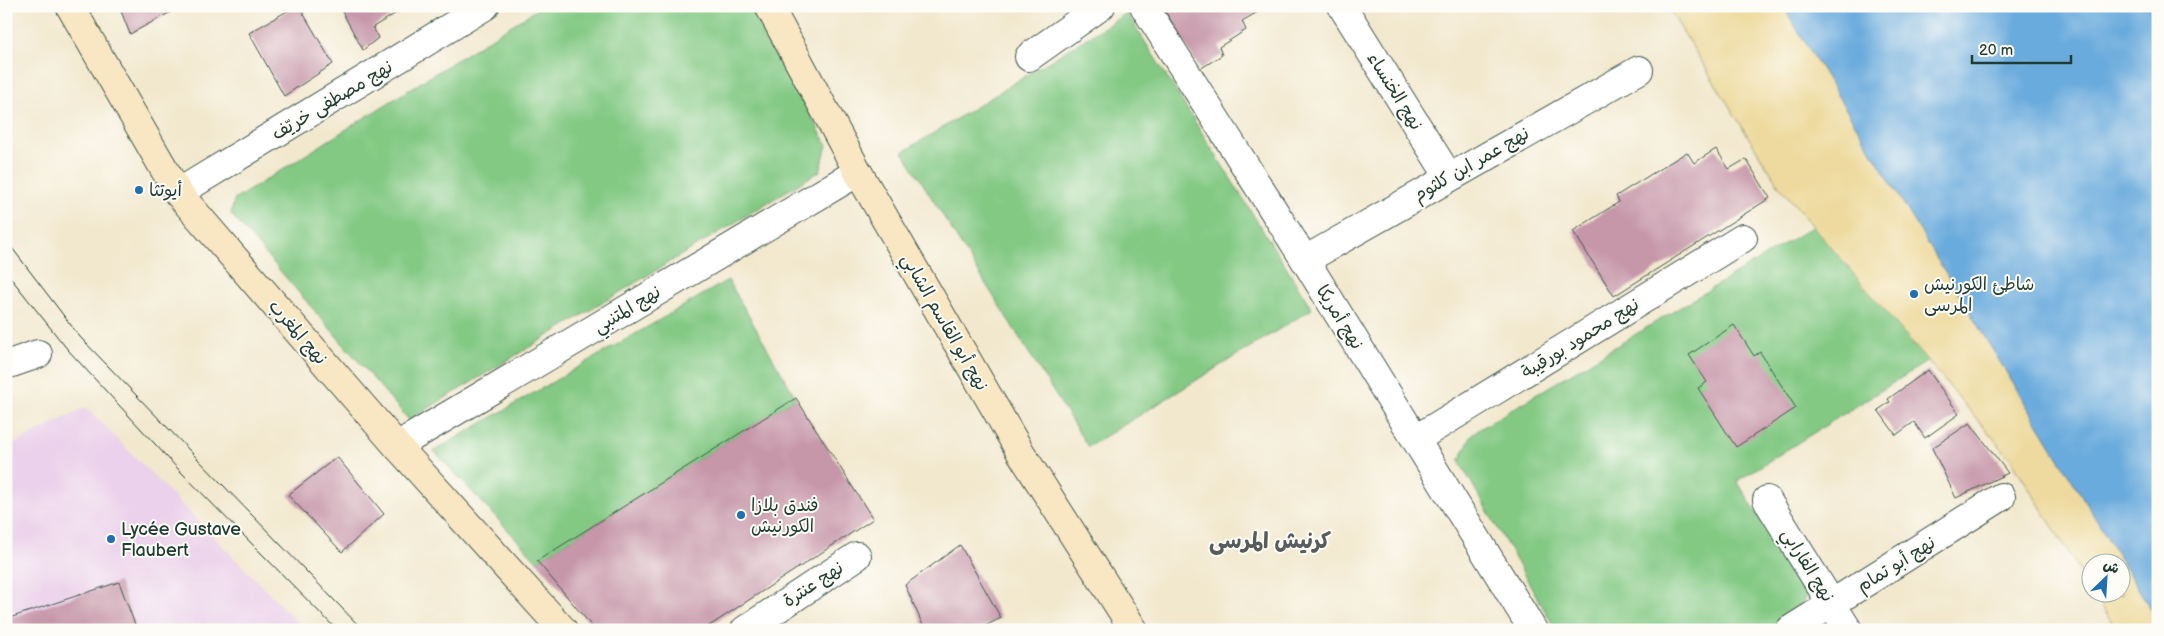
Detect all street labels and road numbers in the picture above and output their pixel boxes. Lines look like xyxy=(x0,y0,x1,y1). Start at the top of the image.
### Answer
street label: نهج الخنساء xyxy=(1362,48,1427,135)
street label: نهج مصطفى خريّف xyxy=(268,56,397,146)
street label: نهج عمر ابن كلثوم xyxy=(1409,123,1535,209)
street label: نهج أبو القاسم الشابي xyxy=(892,250,992,397)
street label: نهج المتنبي xyxy=(590,281,667,342)
street label: نهج أمريكا xyxy=(1311,281,1368,354)
street label: نهج محمود بورقيبة xyxy=(1517,294,1644,384)
street label: نهج المغرب xyxy=(263,296,331,370)
street label: نهج الفارابي xyxy=(1772,525,1838,609)
street label: نهج أبو تمام xyxy=(1853,532,1941,599)
street label: نهج عنترة xyxy=(779,557,848,613)

